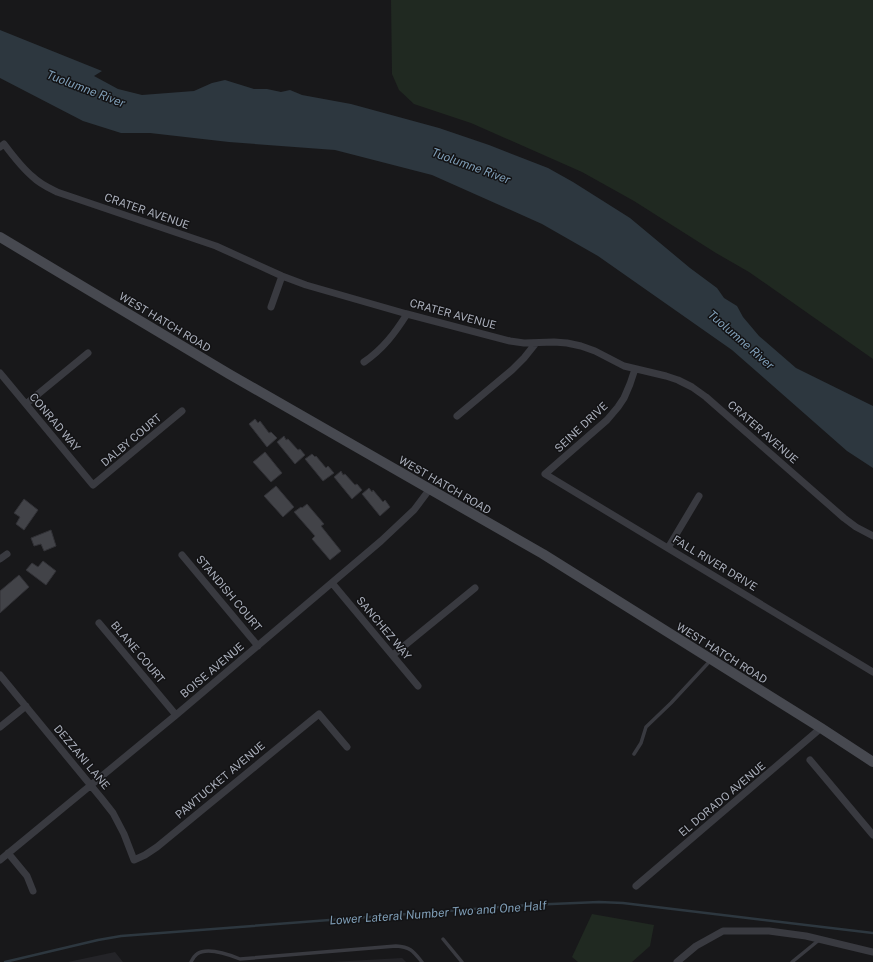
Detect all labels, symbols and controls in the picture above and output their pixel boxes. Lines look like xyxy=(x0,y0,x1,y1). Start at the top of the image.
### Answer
water label: Tuolumne River xyxy=(45,68,128,111)
water label: Tuolumne River xyxy=(430,145,513,187)
street label: CRATER AVENUE xyxy=(103,191,191,231)
street label: WEST HATCH ROAD xyxy=(117,290,213,354)
street label: CRATER AVENUE xyxy=(408,297,498,331)
water label: Tuolumne River xyxy=(705,307,777,373)
street label: CONRAD WAY xyxy=(27,390,83,454)
street label: CRATER AVENUE xyxy=(725,398,801,466)
street label: SEINE DRIVE xyxy=(552,399,610,454)
street label: DALBY COURT xyxy=(99,411,164,469)
street label: WEST HATCH ROAD xyxy=(397,454,494,517)
street label: FALL RIVER DRIVE xyxy=(671,533,760,593)
street label: STANDISH COURT xyxy=(194,553,264,634)
street label: SANCHEZ WAY xyxy=(354,594,414,662)
street label: BLANE COURT xyxy=(109,619,168,686)
street label: WEST HATCH ROAD xyxy=(674,620,770,686)
street label: BOISE AVENUE xyxy=(178,640,246,700)
street label: DEZZANI LANE xyxy=(52,722,112,792)
street label: PAWTUCKET AVENUE xyxy=(173,739,267,821)
street label: EL DORADO AVENUE xyxy=(676,759,768,839)
water label: Lower Lateral Number Two and One Half xyxy=(329,898,548,928)

